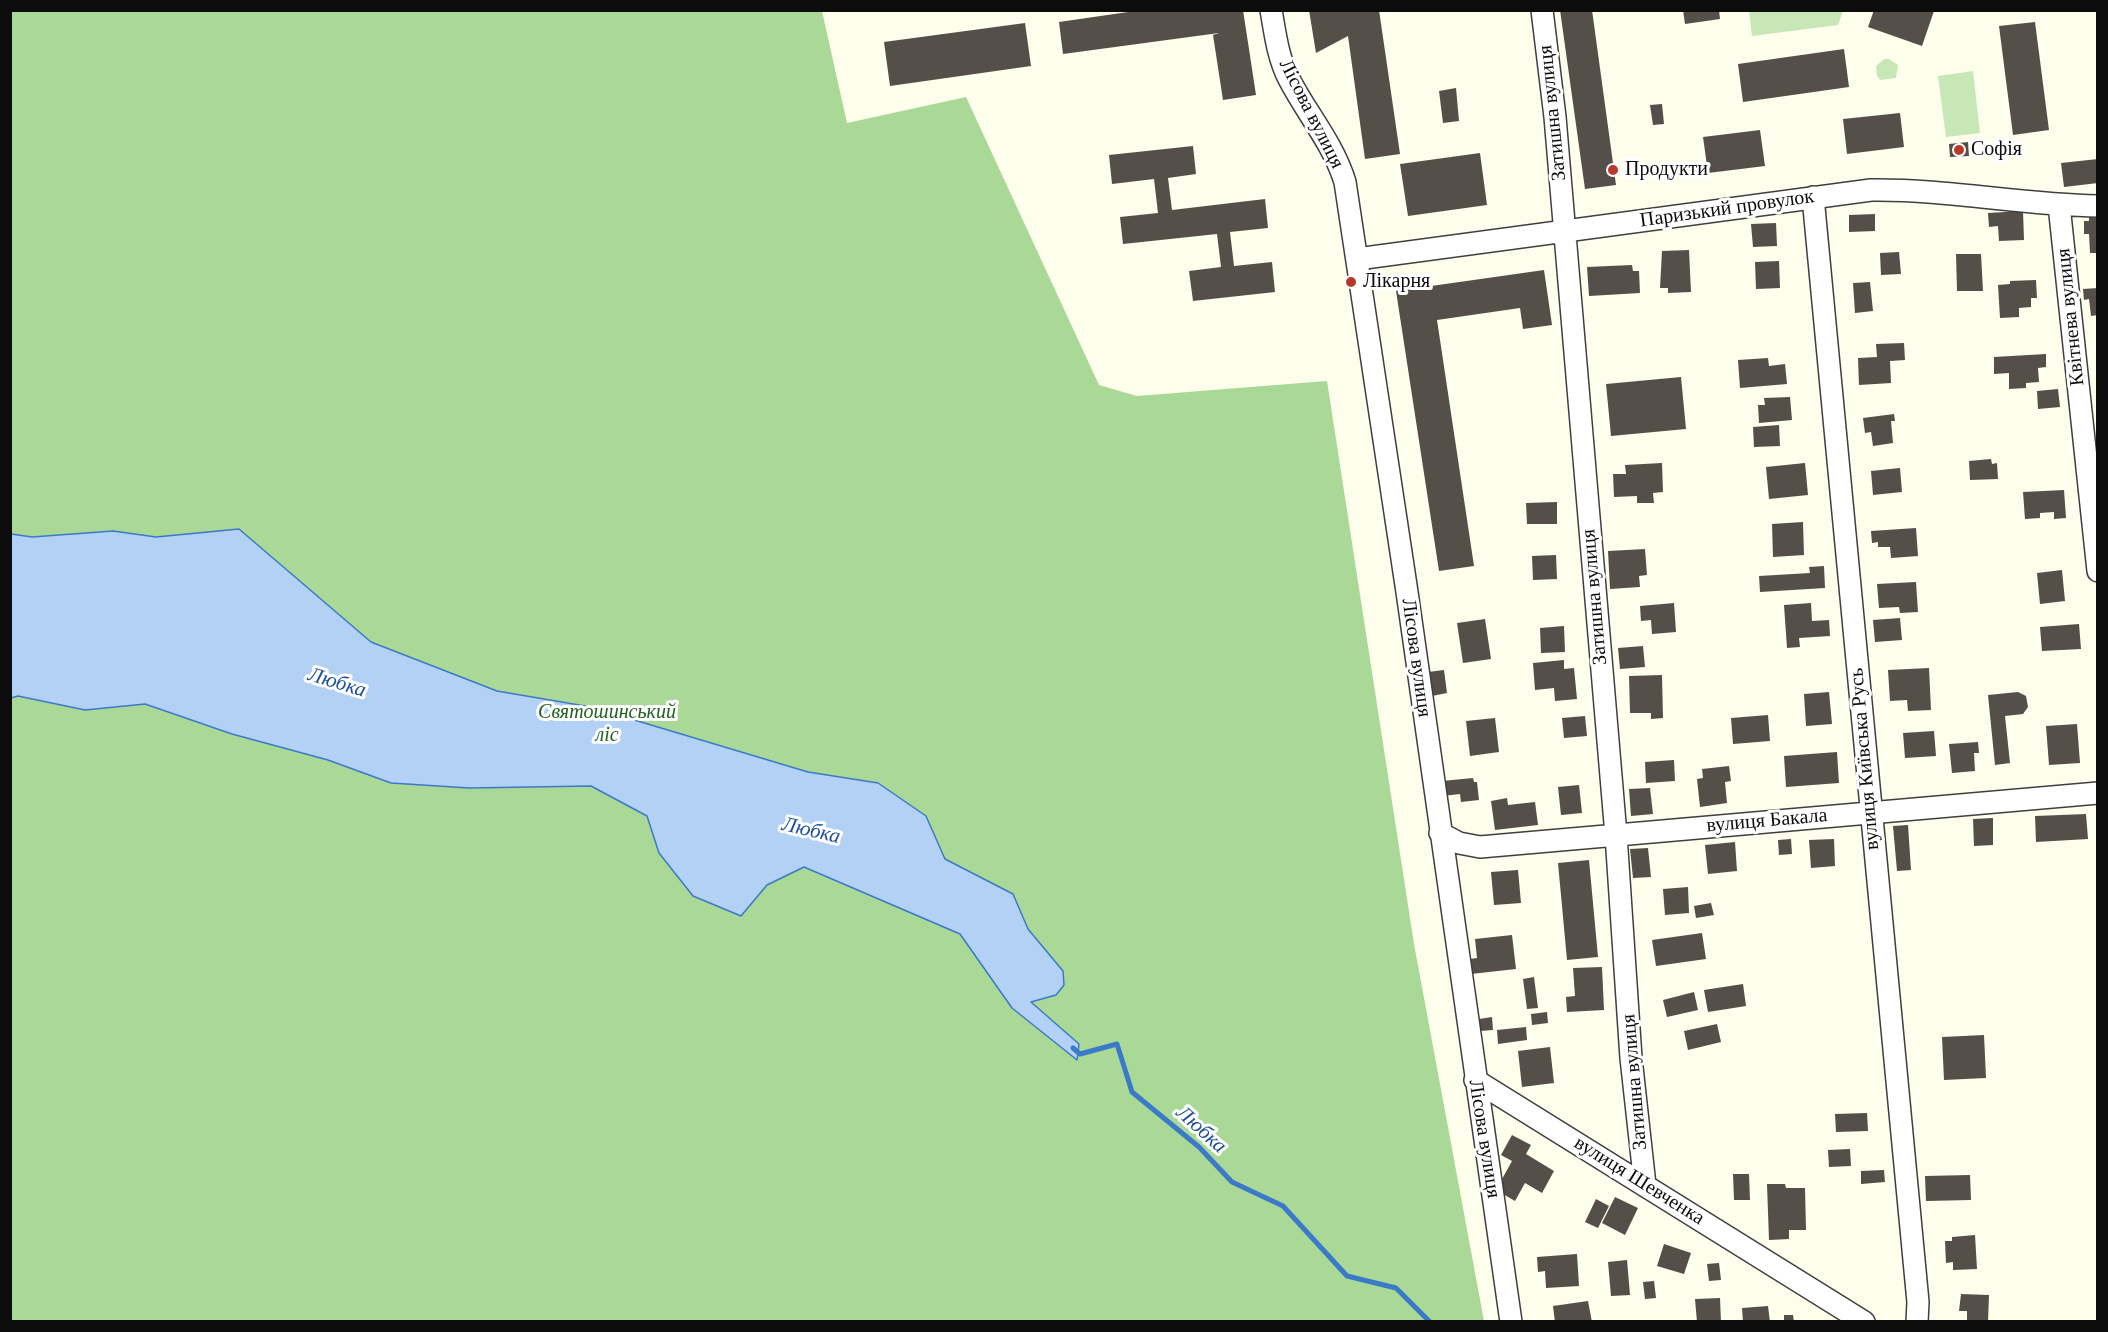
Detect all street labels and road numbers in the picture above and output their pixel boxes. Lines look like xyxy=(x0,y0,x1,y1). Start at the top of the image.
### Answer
street label: Затишна вулиця xyxy=(1534,44,1572,182)
street label: Лісова вулиця xyxy=(1273,55,1349,173)
street label: Паризький провулок xyxy=(1638,185,1816,233)
street label: Квітнева вулиця xyxy=(2052,247,2090,387)
street label: Затишна вулиця xyxy=(1577,528,1613,666)
street label: Лісова вулиця xyxy=(1396,597,1436,719)
street label: вулиця Київська Русь xyxy=(1845,667,1885,851)
street label: вулиця Бакала xyxy=(1706,804,1828,838)
street label: Затишна вулиця xyxy=(1617,1013,1653,1151)
street label: Лісова вулиця xyxy=(1463,1078,1505,1200)
street label: вулиця Шевченка xyxy=(1569,1131,1709,1231)

